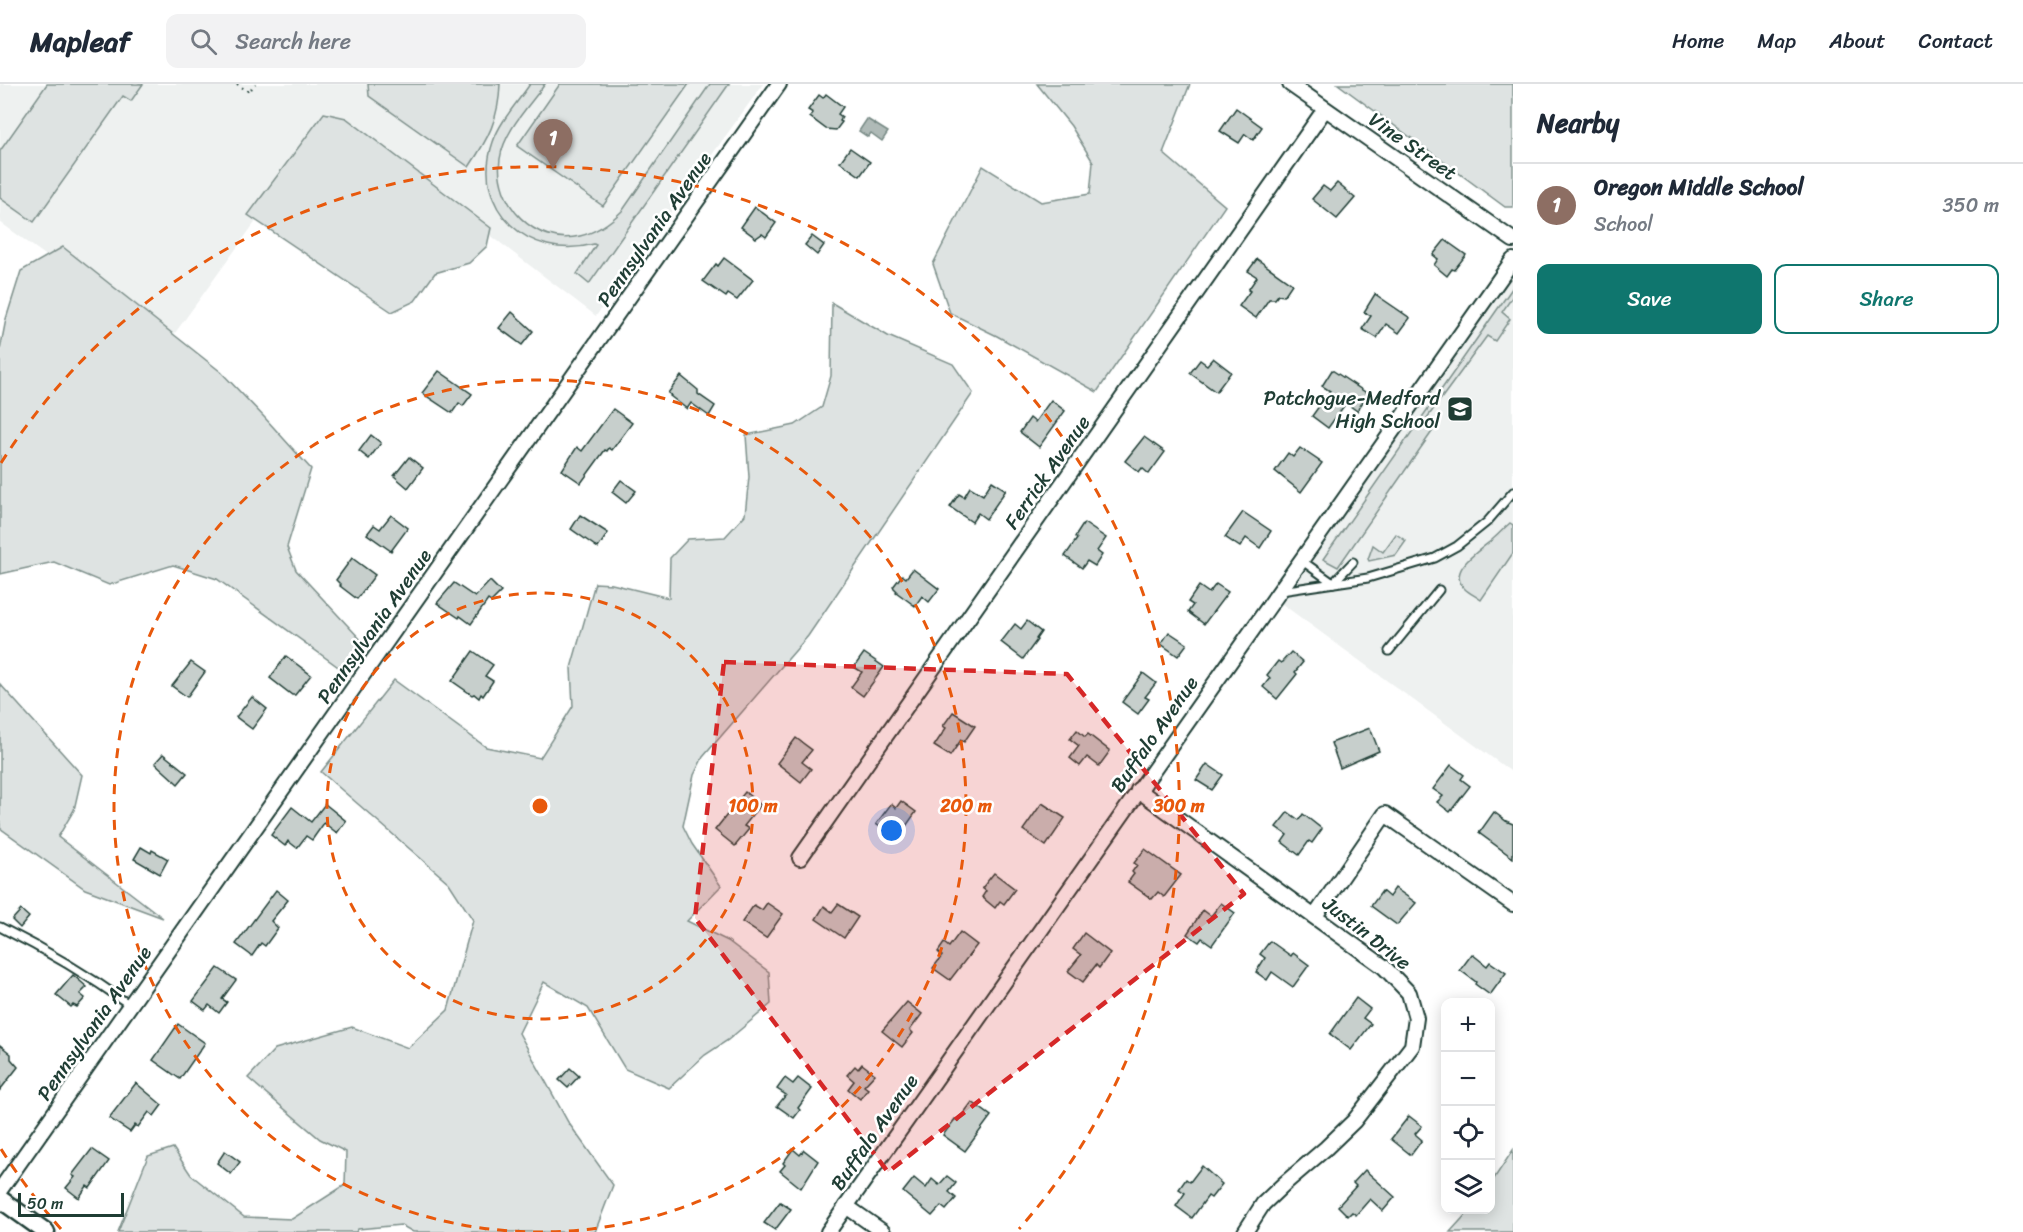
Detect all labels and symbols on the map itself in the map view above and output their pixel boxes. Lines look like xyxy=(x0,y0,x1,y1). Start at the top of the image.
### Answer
street label: Vine Street xyxy=(1361,103,1465,190)
pin: 1 xyxy=(534,120,572,169)
street label: Pennsylvania Avenue xyxy=(588,144,721,314)
place label: Patchogue-Medford High School xyxy=(1264,381,1441,439)
school or university icon: Patchogue-Medford High School xyxy=(1445,394,1475,424)
street label: Ferrick Avenue xyxy=(995,408,1100,537)
street label: Pennsylvania Avenue xyxy=(308,541,441,711)
street label: Buffalo Avenue xyxy=(1101,668,1208,800)
text: 100 m xyxy=(729,790,778,822)
text: 200 m xyxy=(939,790,992,822)
text: 300 m xyxy=(1152,790,1205,822)
centre of rings xyxy=(530,796,550,816)
your location xyxy=(877,816,906,845)
street label: Justin Drive xyxy=(1314,887,1419,979)
street label: Pennsylvania Avenue xyxy=(28,938,161,1108)
street label: Buffalo Avenue xyxy=(821,1066,928,1198)
scale bar xyxy=(18,1190,124,1218)

